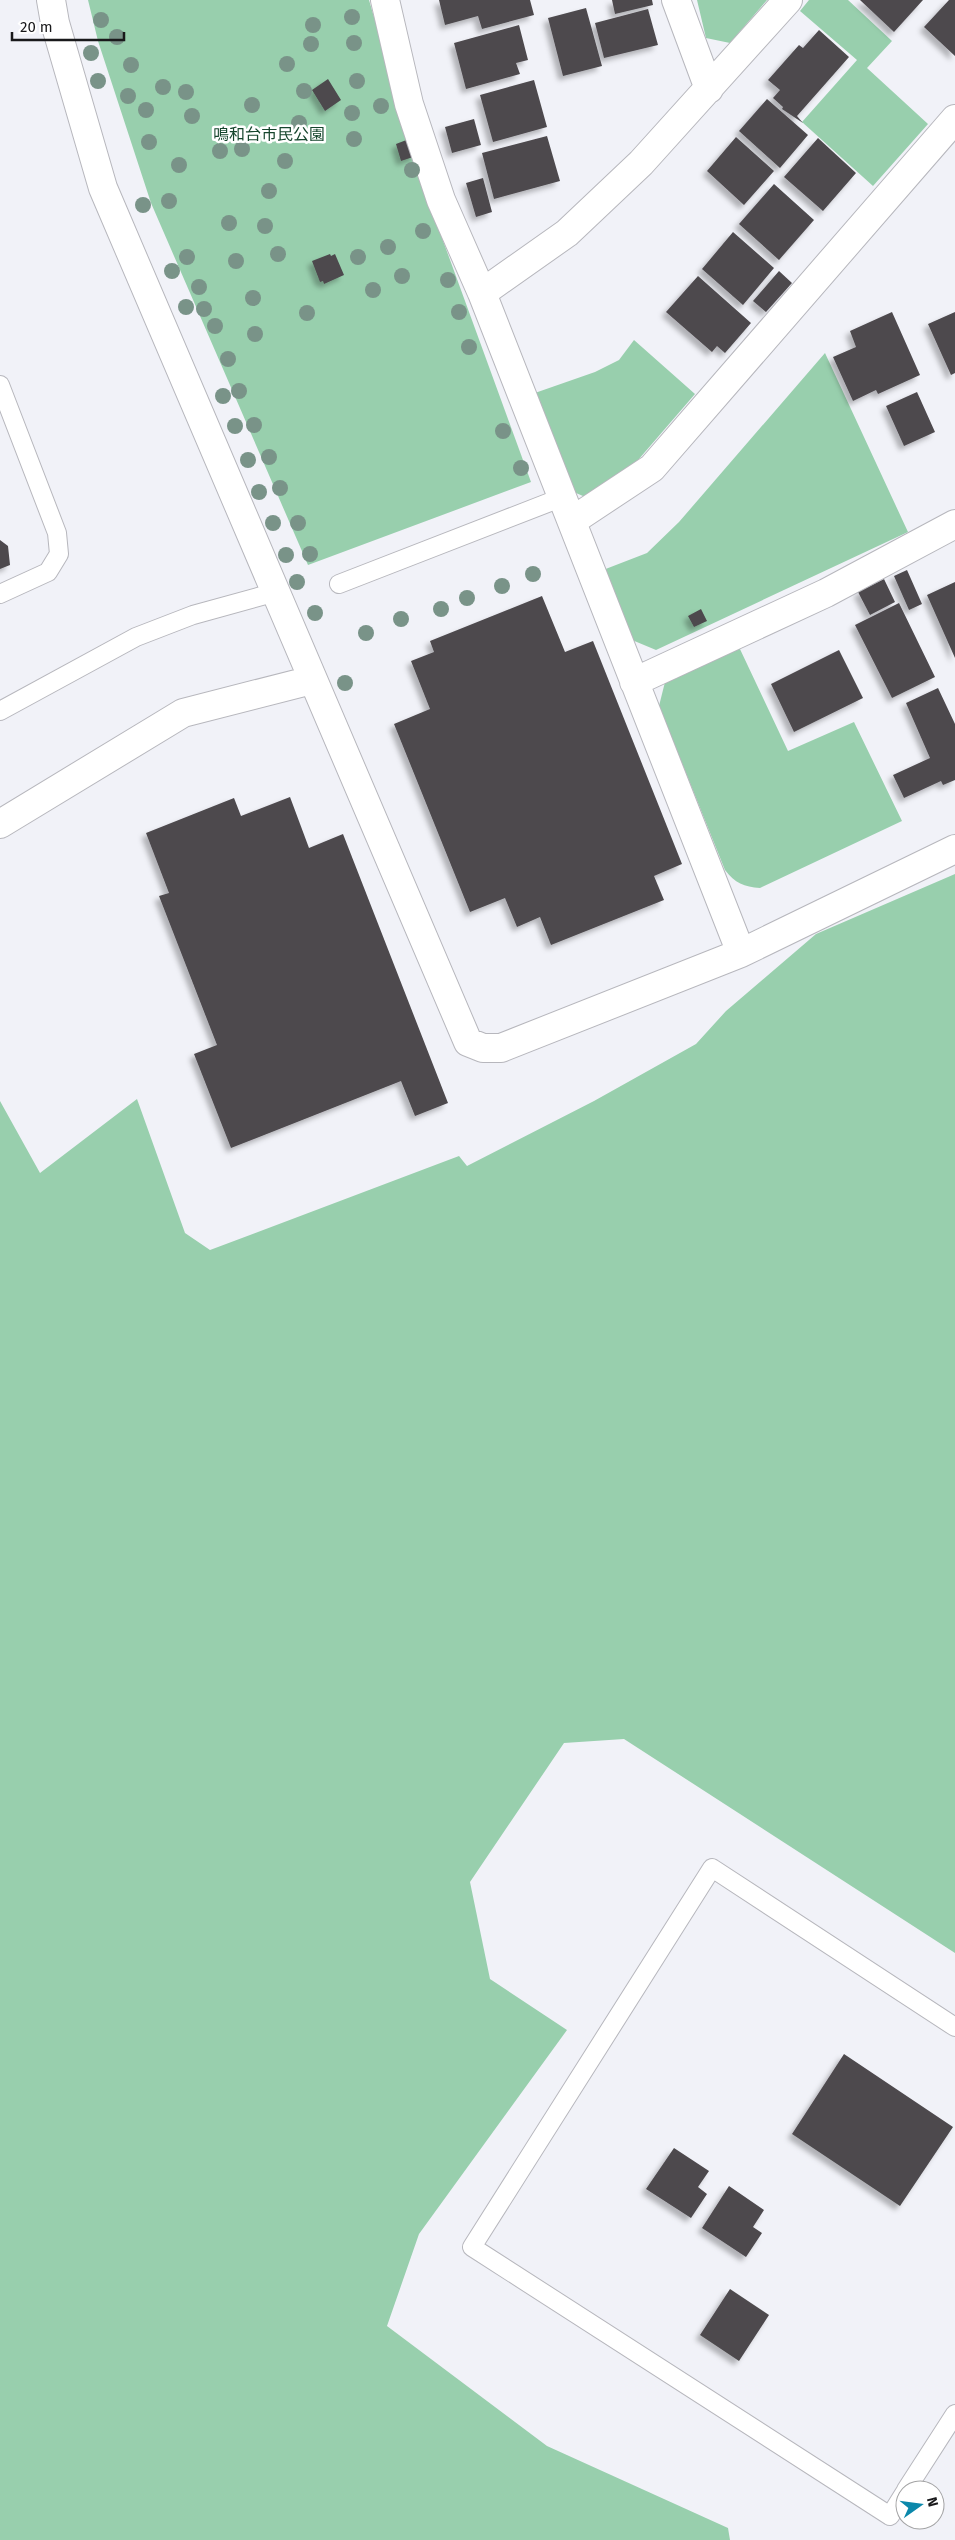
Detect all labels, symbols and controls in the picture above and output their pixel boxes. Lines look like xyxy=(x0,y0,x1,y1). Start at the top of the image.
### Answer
scale bar xyxy=(12,10,125,42)
text: 20 m xyxy=(20,18,53,36)
park label: 鳴和台市民公園 xyxy=(213,125,325,144)
north arrow xyxy=(895,2480,945,2530)
text: N xyxy=(923,2495,942,2509)

